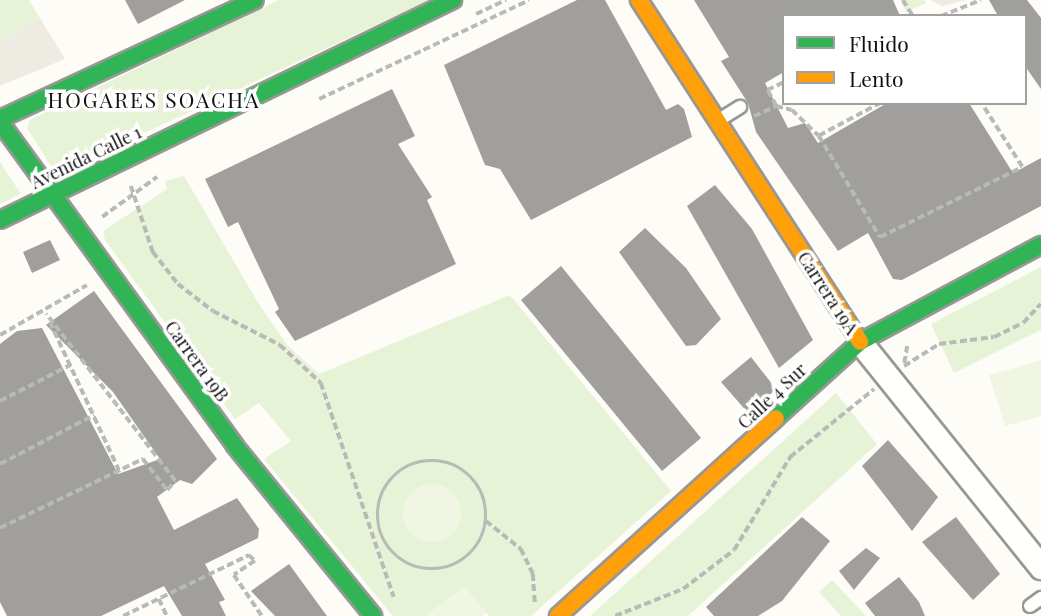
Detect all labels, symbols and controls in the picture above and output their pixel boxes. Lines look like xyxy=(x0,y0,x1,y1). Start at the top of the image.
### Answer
legend xyxy=(782,14,1027,105)
text: Fluido xyxy=(849,29,909,57)
text: Lento xyxy=(849,64,903,92)
district label: HOGARES SOACHA xyxy=(49,86,259,112)
street label: Avenida Calle 1 xyxy=(27,121,145,193)
street label: Carrera 19A xyxy=(793,247,863,339)
street label: Carrera 19B xyxy=(160,316,234,406)
street label: Calle 4 Sur xyxy=(733,359,811,433)

